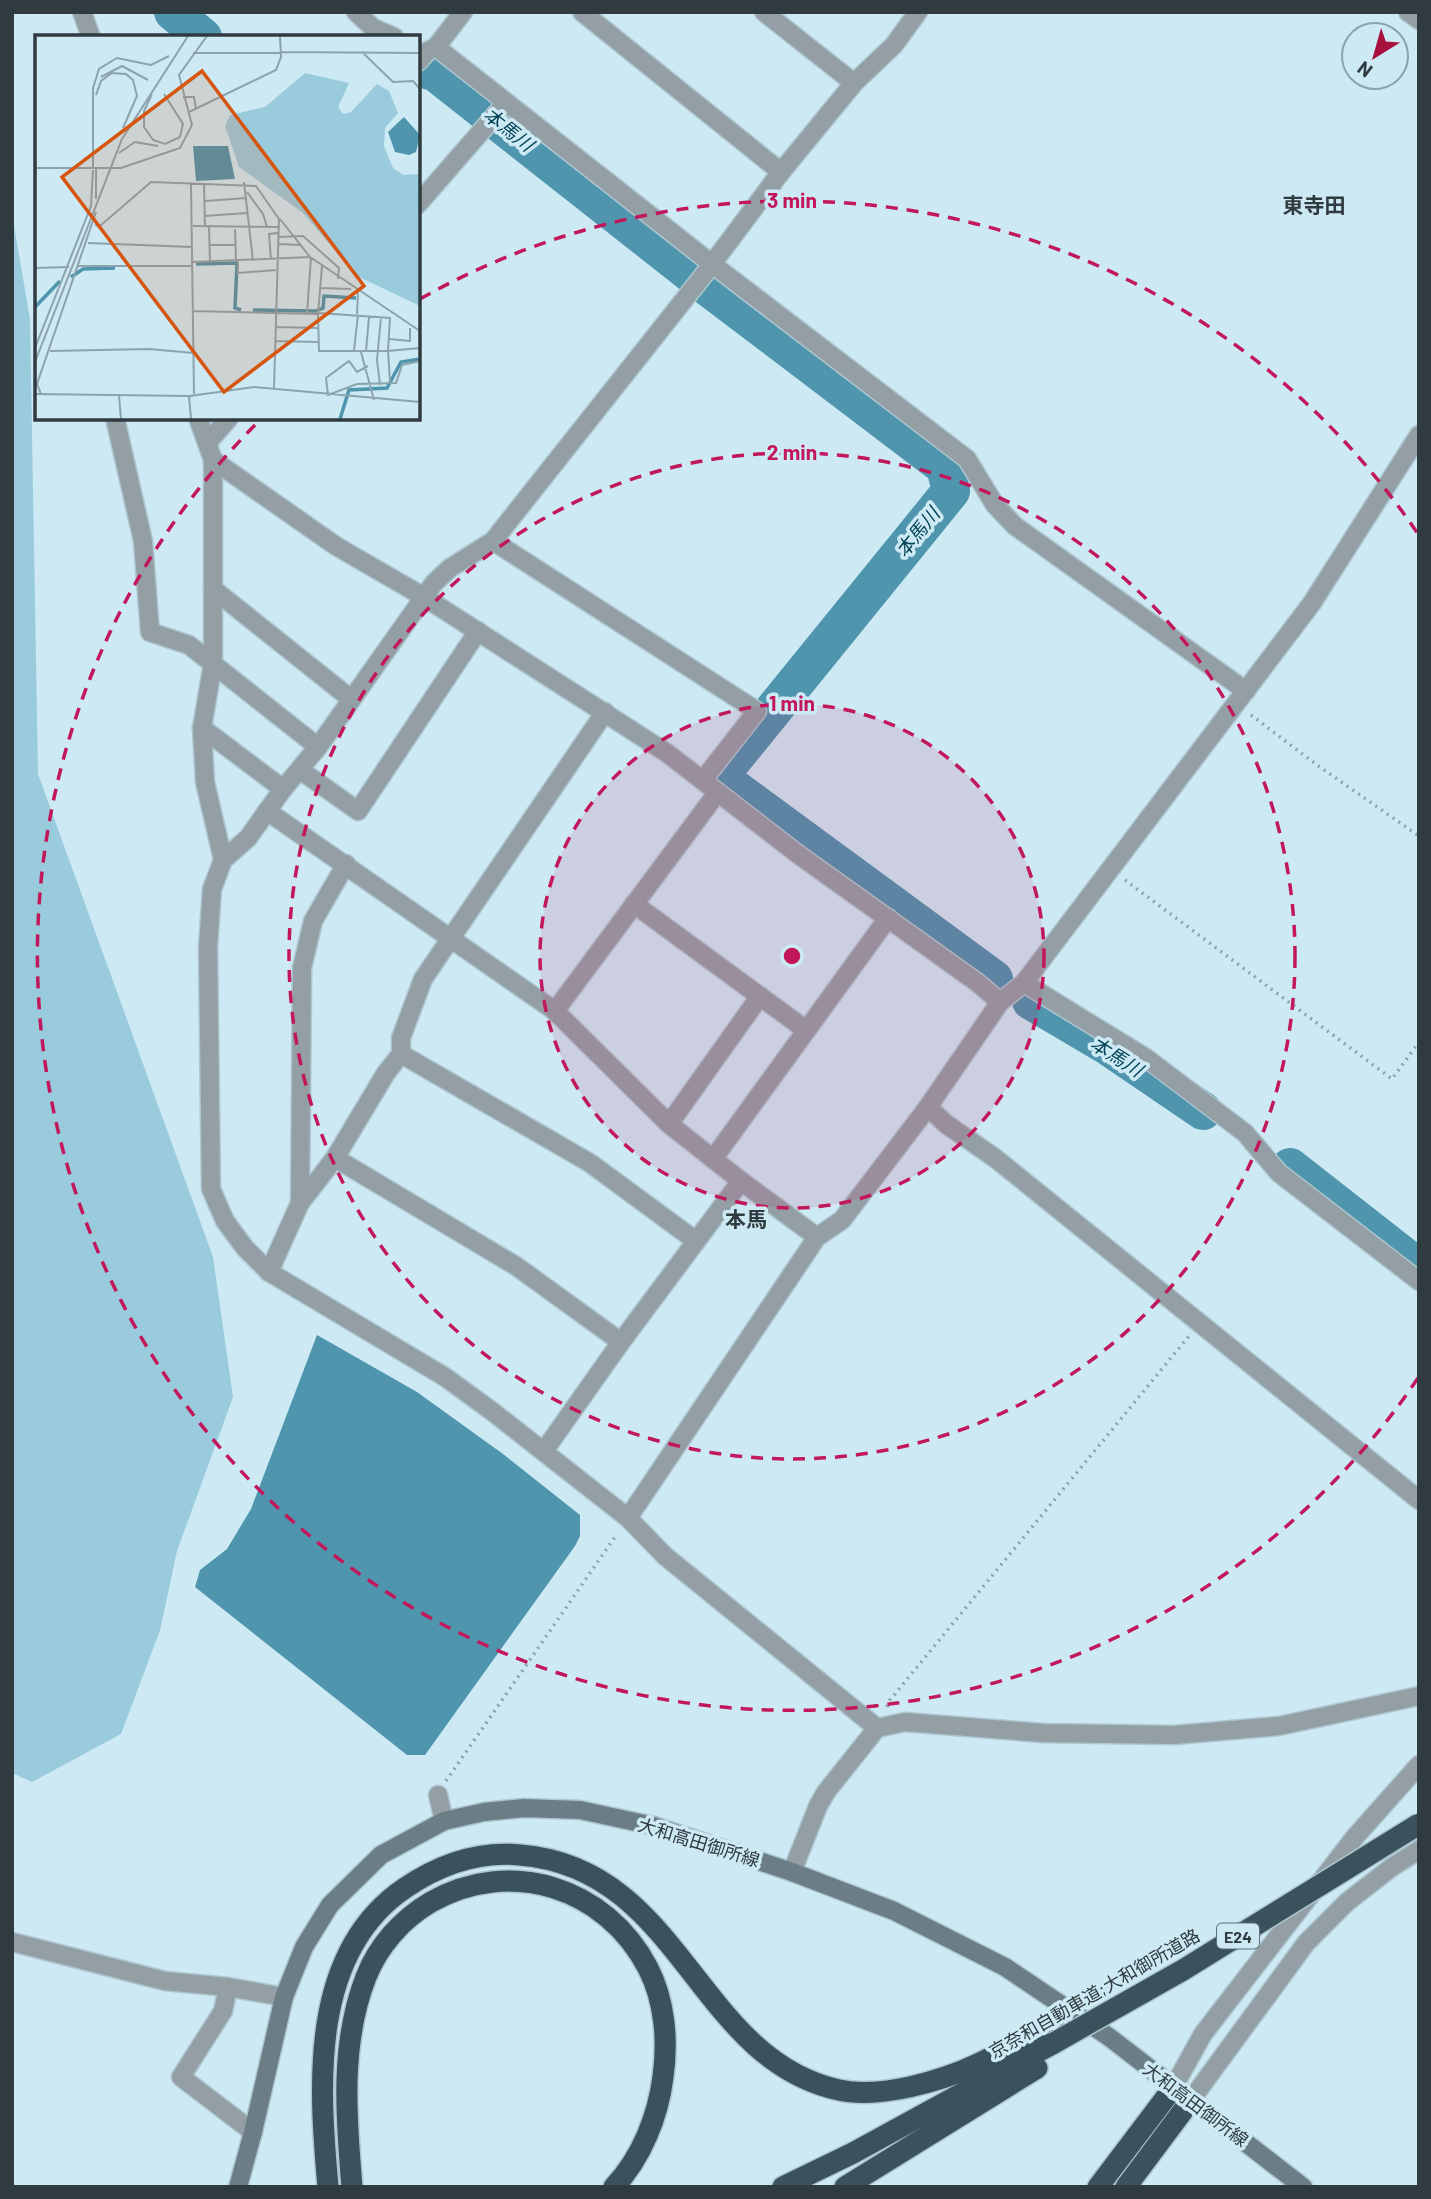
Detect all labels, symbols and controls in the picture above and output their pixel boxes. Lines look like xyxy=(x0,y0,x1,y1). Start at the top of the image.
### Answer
north arrow xyxy=(1340,21,1410,91)
inset map xyxy=(35,35,420,420)
text: N xyxy=(1352,57,1376,83)
water label: 本馬川 xyxy=(479,102,540,157)
text: 3 min xyxy=(767,187,817,212)
district label: 東寺田 xyxy=(1283,192,1346,217)
text: 2 min xyxy=(767,439,817,464)
water label: 本馬川 xyxy=(890,501,945,561)
text: 1 min xyxy=(769,690,815,715)
centre of rings xyxy=(780,944,804,968)
water label: 本馬川 xyxy=(1087,1031,1149,1082)
district label: 本馬 xyxy=(725,1206,767,1231)
street label: 大和高田御所線 xyxy=(636,1813,762,1871)
street label: 京奈和自動車道;大和御所道路 xyxy=(985,1924,1203,2062)
road number: E24 xyxy=(1217,1924,1259,1948)
street label: 大和高田御所線 xyxy=(1139,2057,1253,2151)

